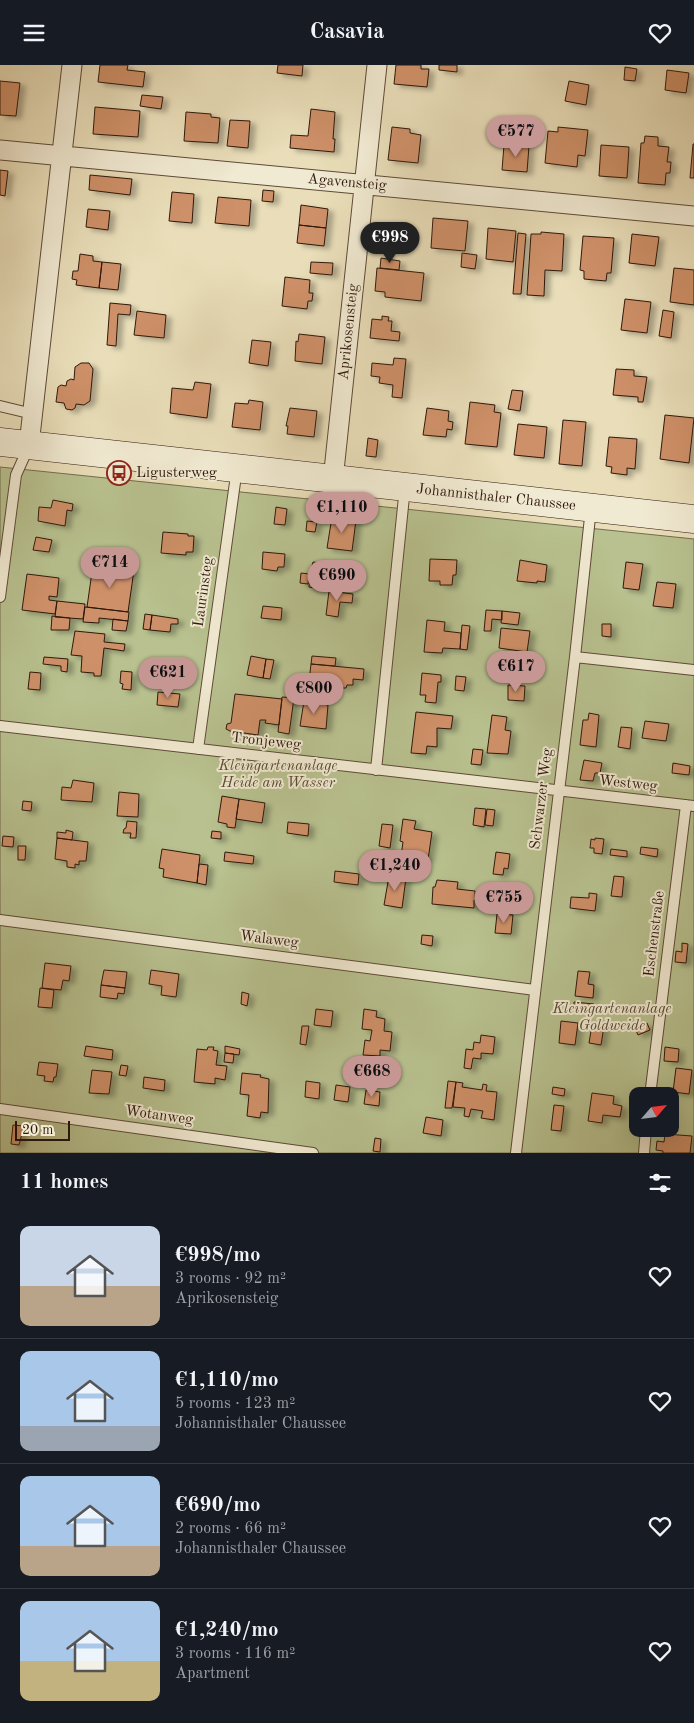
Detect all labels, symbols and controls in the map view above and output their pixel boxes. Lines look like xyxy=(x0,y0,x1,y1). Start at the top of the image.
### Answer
icon: menu xyxy=(20,19,48,47)
icon: heart xyxy=(646,19,674,47)
text: Casavia xyxy=(310,21,384,43)
pin: €577 xyxy=(486,116,546,158)
text: €577 xyxy=(497,124,535,140)
street label: Agavensteig xyxy=(307,172,387,194)
pin: €998 xyxy=(360,221,420,264)
text: €998 xyxy=(371,230,409,246)
street label: Aprikosensteig xyxy=(336,283,362,381)
bus stop icon: Ligusterweg xyxy=(106,460,132,486)
place label: Ligusterweg xyxy=(136,466,217,481)
street label: Johannisthaler Chaussee xyxy=(415,482,577,514)
pin: €1,110 xyxy=(301,491,383,534)
text: €1,110 xyxy=(317,500,367,516)
pin: €714 xyxy=(80,547,140,589)
text: €714 xyxy=(91,555,129,571)
street label: Laurinsteg xyxy=(192,556,216,628)
pin: €690 xyxy=(307,559,367,602)
text: €690 xyxy=(318,568,356,584)
pin: €617 xyxy=(486,651,546,693)
pin: €621 xyxy=(138,657,198,699)
text: €617 xyxy=(497,659,535,675)
text: €621 xyxy=(149,665,187,681)
pin: €800 xyxy=(284,673,344,715)
text: €800 xyxy=(295,681,333,697)
street label: Tronjeweg xyxy=(230,731,302,753)
street label: Schwarzer Weg xyxy=(528,747,556,851)
park label: Kleingartenanlage Heide am Wasser xyxy=(217,759,338,791)
street label: Westweg xyxy=(598,773,658,795)
pin: €1,240 xyxy=(354,849,436,892)
text: €1,240 xyxy=(370,858,420,874)
pin: €755 xyxy=(474,881,534,924)
text: €755 xyxy=(485,890,523,906)
street label: Eschenstraße xyxy=(642,890,668,978)
street label: Walaweg xyxy=(239,929,299,951)
park label: Kleingartenanlage Goldweide xyxy=(551,1002,672,1034)
pin: €668 xyxy=(342,1055,402,1098)
text: €668 xyxy=(353,1064,391,1080)
north arrow xyxy=(629,1087,679,1137)
map controls xyxy=(629,1087,679,1137)
street label: Wotanweg xyxy=(124,1104,194,1128)
scale bar xyxy=(15,1118,70,1141)
text: 20 m xyxy=(22,1123,53,1137)
icon: filters xyxy=(646,1169,674,1197)
text: 11 homes xyxy=(20,1172,108,1193)
text: €998/mo xyxy=(175,1245,261,1266)
icon: home xyxy=(60,1246,120,1306)
icon: heart xyxy=(646,1262,674,1290)
text: 3 rooms · 92 m² xyxy=(175,1271,286,1287)
text: Aprikosensteig xyxy=(175,1291,278,1307)
text: €1,110/mo xyxy=(175,1370,279,1391)
icon: home xyxy=(60,1371,120,1431)
icon: heart xyxy=(646,1387,674,1415)
text: 5 rooms · 123 m² xyxy=(175,1396,295,1412)
text: Johannisthaler Chaussee xyxy=(175,1416,346,1432)
text: €690/mo xyxy=(175,1495,261,1516)
icon: home xyxy=(60,1496,120,1556)
icon: heart xyxy=(646,1512,674,1540)
text: 2 rooms · 66 m² xyxy=(175,1521,286,1537)
text: Johannisthaler Chaussee xyxy=(175,1541,346,1557)
text: €1,240/mo xyxy=(175,1620,279,1641)
icon: home xyxy=(60,1621,120,1681)
icon: heart xyxy=(646,1637,674,1665)
text: 3 rooms · 116 m² xyxy=(175,1646,295,1662)
text: Apartment xyxy=(175,1666,250,1682)

